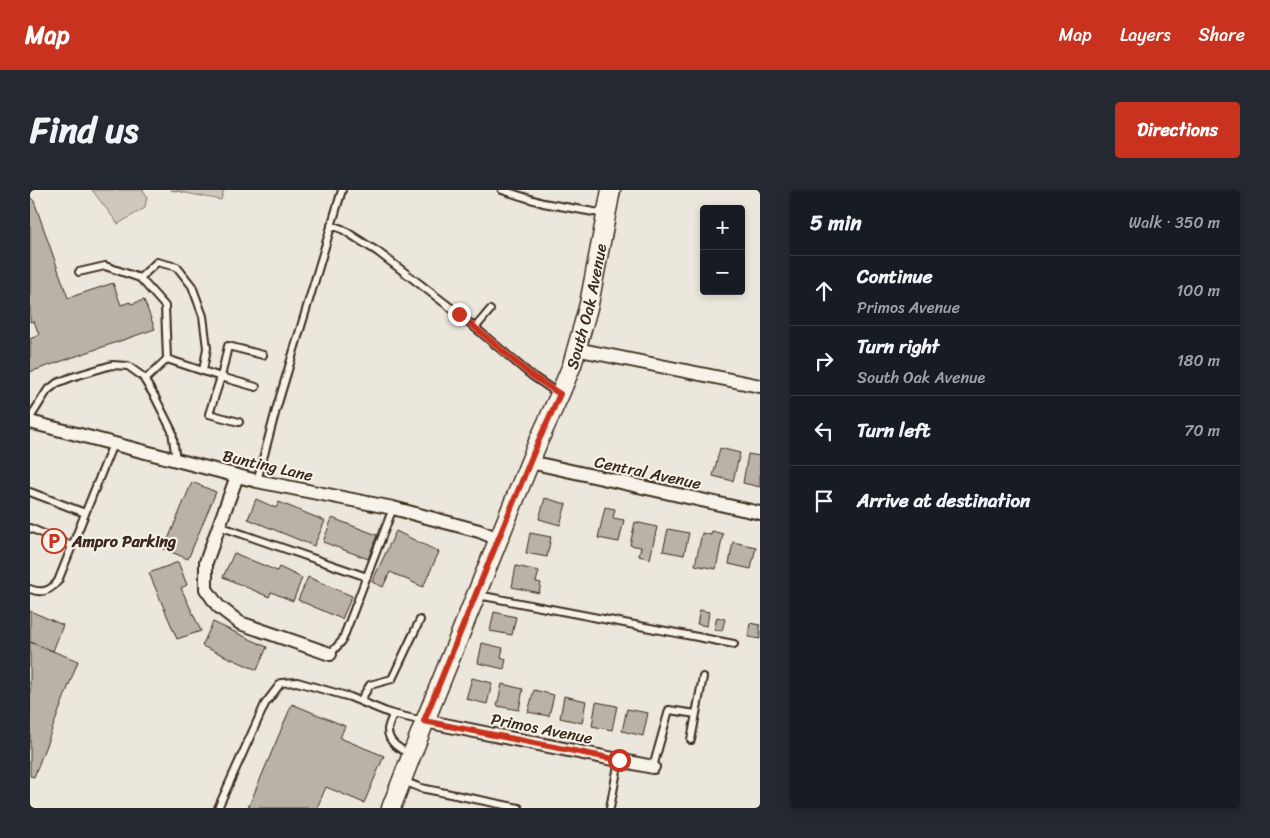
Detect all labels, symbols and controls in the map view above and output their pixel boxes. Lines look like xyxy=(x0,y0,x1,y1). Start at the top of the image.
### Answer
text: Map xyxy=(25,14,69,56)
text: Map xyxy=(1059,19,1092,51)
text: Layers xyxy=(1120,19,1171,51)
text: Share xyxy=(1199,19,1245,51)
text: Find us xyxy=(30,99,138,161)
button: Directions xyxy=(1115,102,1240,158)
text: 5 min xyxy=(810,204,862,242)
map controls xyxy=(700,205,745,295)
button: + xyxy=(700,205,745,250)
text: Walk · 350 m xyxy=(1129,208,1220,237)
street label: South Oak Avenue xyxy=(557,241,615,373)
button: − xyxy=(700,250,745,295)
text: Continue xyxy=(857,260,933,293)
text: 100 m xyxy=(1176,276,1220,305)
icon: ahead xyxy=(810,277,838,305)
text: Primos Avenue xyxy=(857,293,960,322)
route end xyxy=(448,303,471,326)
text: Turn right xyxy=(857,330,939,363)
text: 180 m xyxy=(1177,346,1220,375)
icon: right xyxy=(810,347,838,375)
text: South Oak Avenue xyxy=(857,363,985,392)
text: Turn left xyxy=(857,414,930,447)
text: 70 m xyxy=(1184,416,1220,445)
icon: left xyxy=(810,417,838,445)
street label: Bunting Lane xyxy=(220,441,316,490)
street label: Central Avenue xyxy=(592,447,704,498)
text: Arrive at destination xyxy=(857,484,1030,517)
icon: arrive xyxy=(810,487,838,515)
place label: Ampro Parking xyxy=(71,527,177,556)
parking icon: Ampro Parking xyxy=(41,528,67,554)
street label: Primos Avenue xyxy=(489,704,595,753)
route start xyxy=(608,749,631,772)

